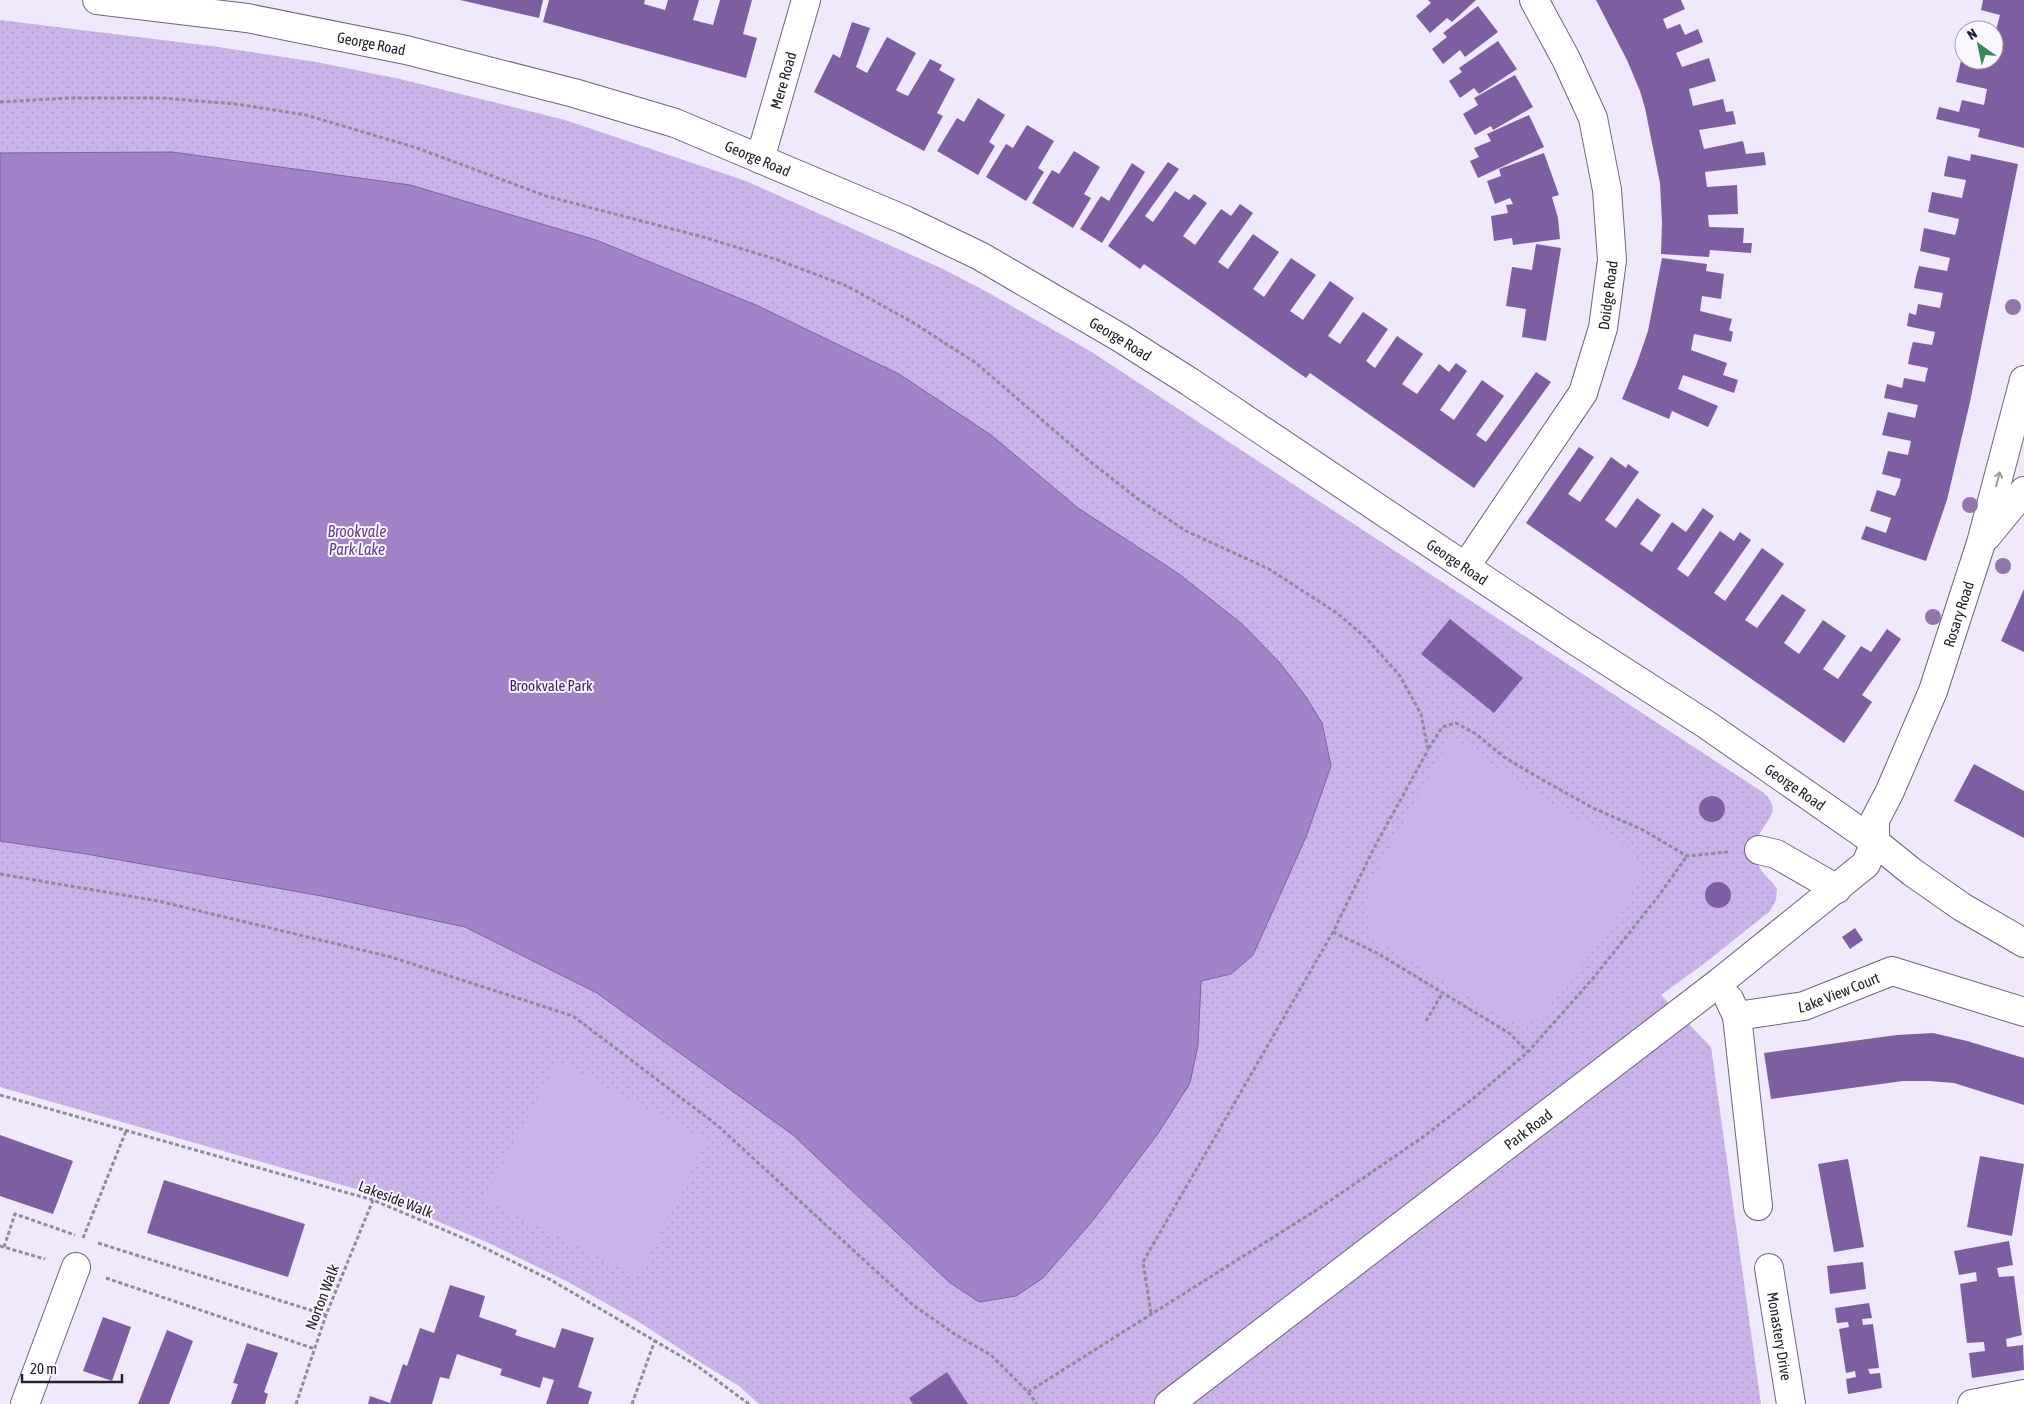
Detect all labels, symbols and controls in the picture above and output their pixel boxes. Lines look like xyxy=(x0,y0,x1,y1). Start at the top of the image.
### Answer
north arrow xyxy=(1954,20,2004,70)
text: N xyxy=(1964,25,1980,43)
street label: George Road xyxy=(336,28,407,58)
street label: Mere Road xyxy=(766,50,799,111)
street label: George Road xyxy=(723,137,793,179)
street label: Doidge Road xyxy=(1594,259,1620,331)
street label: George Road xyxy=(1087,313,1155,364)
one-way arrow xyxy=(1993,472,2003,488)
water label: Brookvale Park Lake xyxy=(327,522,387,558)
street label: George Road xyxy=(1424,535,1491,588)
street label: Rosary Road xyxy=(1939,579,1977,649)
park label: Brookvale Park xyxy=(510,677,593,694)
street label: George Road xyxy=(1762,760,1829,813)
street label: Lake View Court xyxy=(1797,968,1882,1015)
street label: Park Road xyxy=(1500,1105,1555,1153)
street label: Lakeside Walk xyxy=(356,1177,436,1221)
street label: Norton Walk xyxy=(302,1262,342,1332)
street label: Monastery Drive xyxy=(1764,1291,1796,1382)
scale bar xyxy=(22,1352,122,1384)
text: 20 m xyxy=(30,1360,57,1377)

